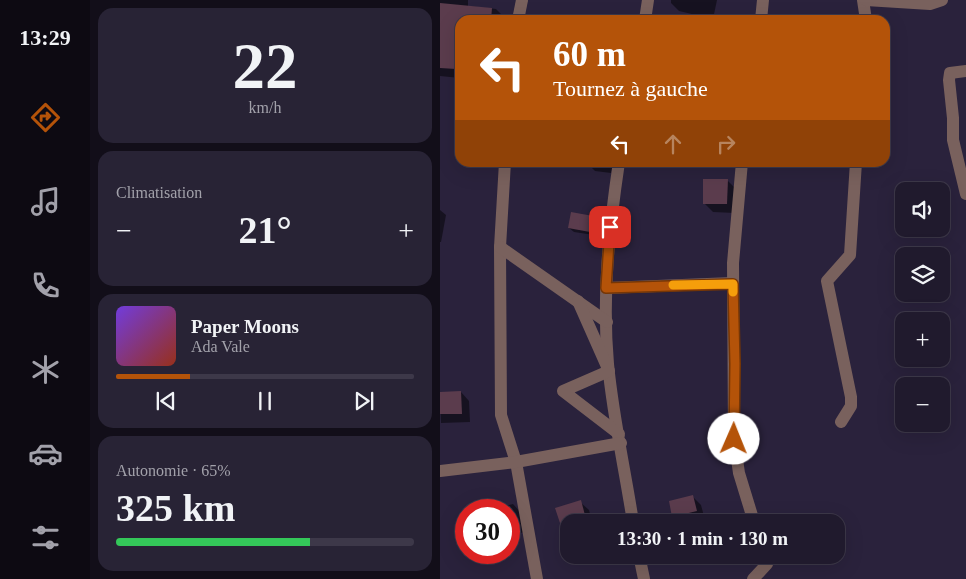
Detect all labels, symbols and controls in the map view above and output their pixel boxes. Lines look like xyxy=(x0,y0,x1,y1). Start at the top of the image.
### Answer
text: 13:29 xyxy=(19,25,71,50)
text: 22 xyxy=(233,30,298,102)
icon: left xyxy=(470,35,535,100)
text: 60 m xyxy=(553,35,626,74)
text: Tournez à gauche xyxy=(553,76,708,101)
text: km/h xyxy=(249,99,281,116)
icon: directions xyxy=(28,100,63,135)
icon: left xyxy=(606,130,634,158)
icon: ahead xyxy=(659,130,687,158)
icon: right xyxy=(712,130,740,158)
map controls xyxy=(895,182,950,432)
button: sound xyxy=(895,182,950,237)
icon: music xyxy=(28,184,63,219)
text: Climatisation xyxy=(116,184,202,201)
pin xyxy=(589,206,631,248)
text: 21° xyxy=(238,209,292,251)
icon: arrive xyxy=(596,213,624,241)
text: − xyxy=(116,215,132,246)
text: + xyxy=(398,215,414,246)
button: layers xyxy=(895,247,950,302)
icon: phone xyxy=(28,268,63,303)
button: + xyxy=(895,312,950,367)
text: Paper Moons xyxy=(191,316,299,337)
text: Ada Vale xyxy=(191,338,250,355)
icon: climate xyxy=(28,352,63,387)
button: − xyxy=(895,377,950,432)
icon: previous xyxy=(152,387,180,415)
icon: pause xyxy=(251,387,279,415)
icon: next xyxy=(350,387,378,415)
position arrow xyxy=(707,412,759,464)
icon: car xyxy=(28,436,63,471)
text: Autonomie · 65% xyxy=(116,462,231,479)
text: 325 km xyxy=(116,487,235,529)
speed limit sign: 30 xyxy=(455,499,520,564)
icon: filters xyxy=(28,520,63,555)
text: 13:30 · 1 min · 130 m xyxy=(617,528,788,549)

